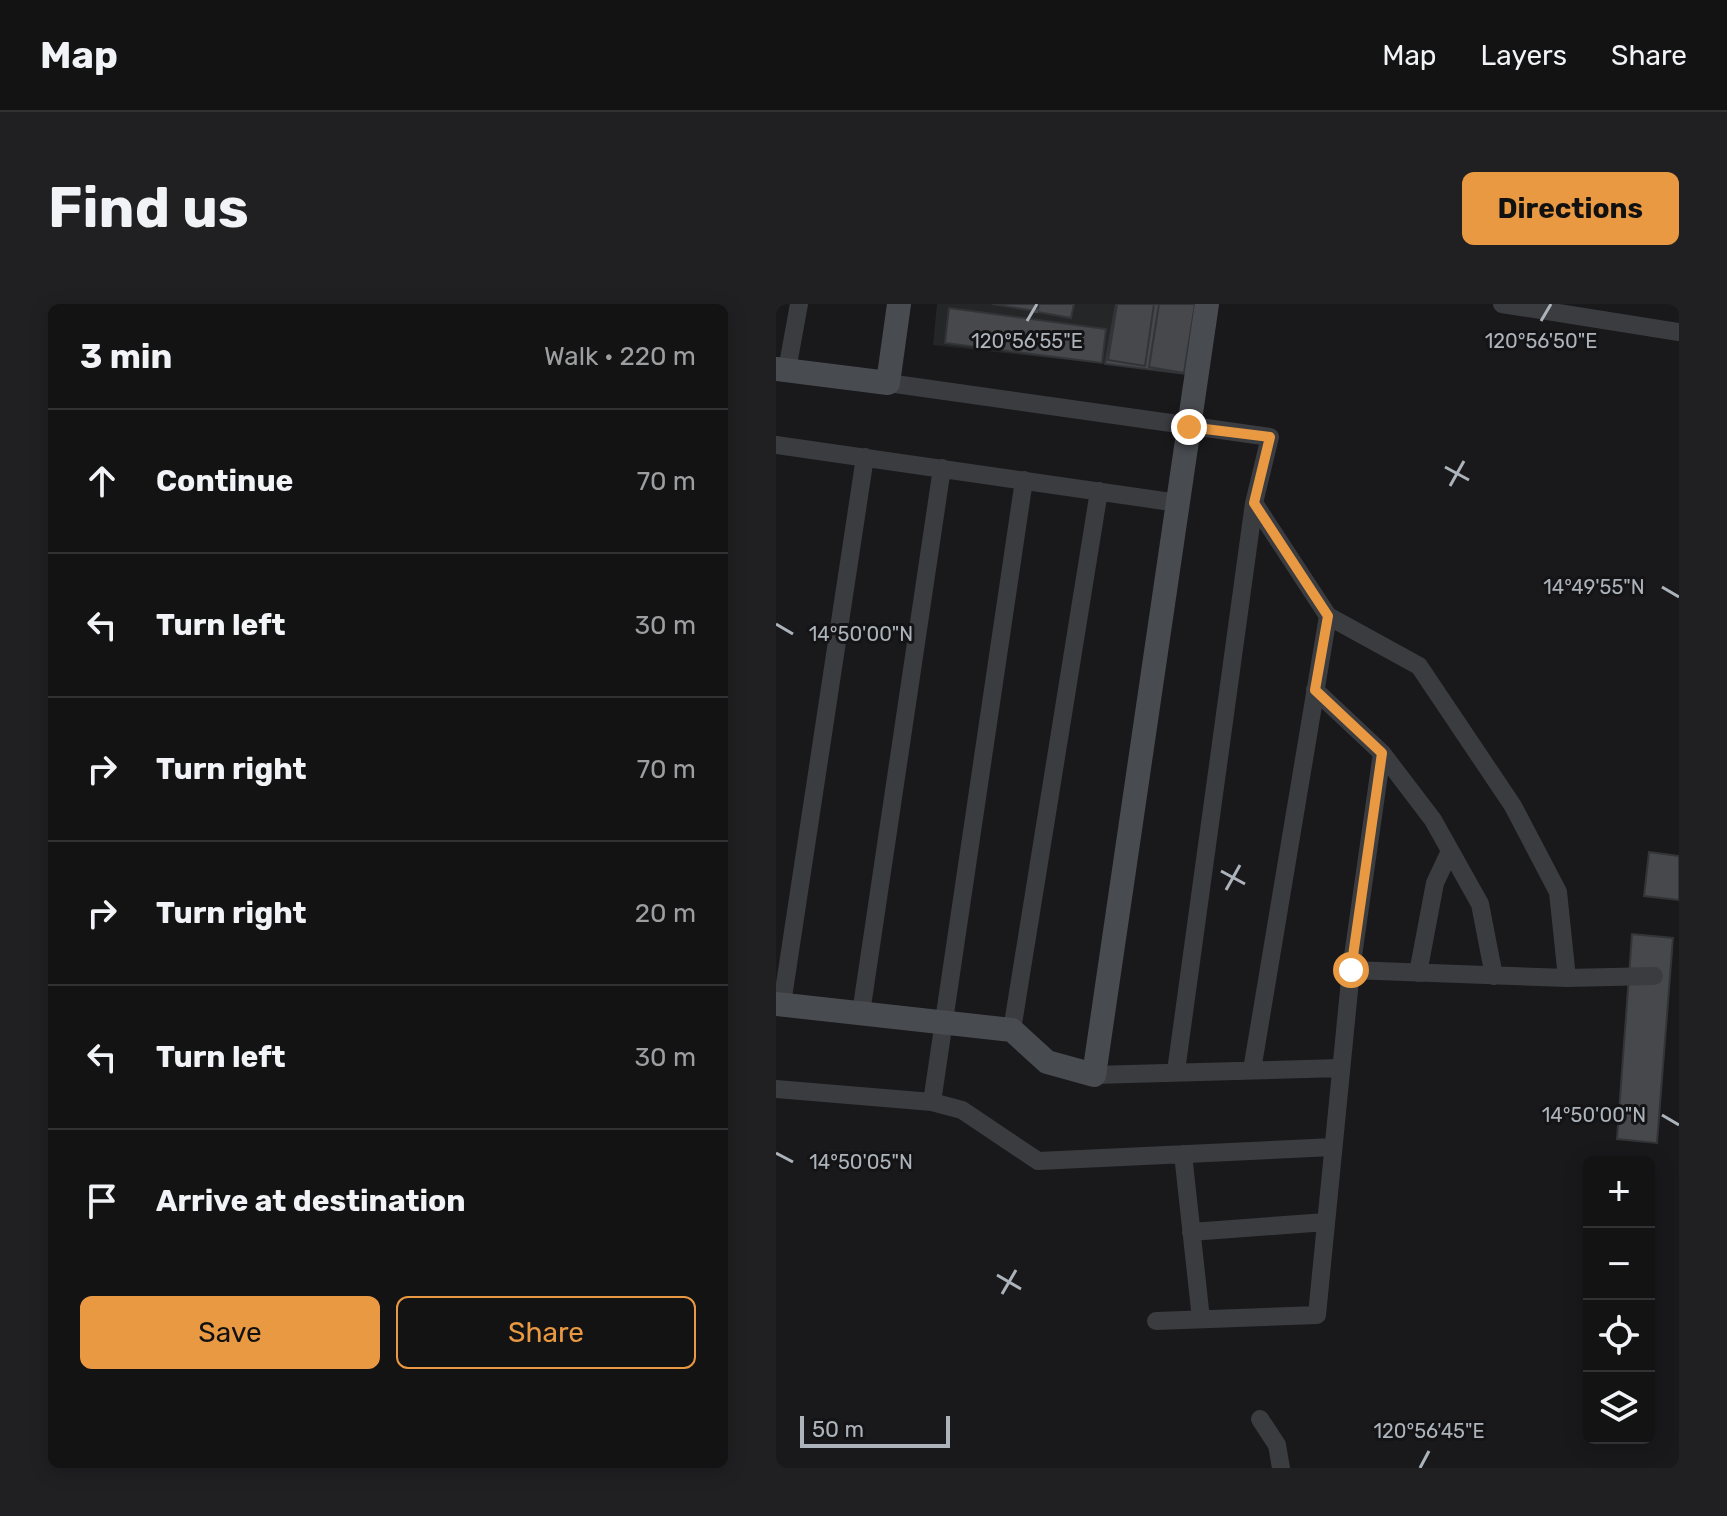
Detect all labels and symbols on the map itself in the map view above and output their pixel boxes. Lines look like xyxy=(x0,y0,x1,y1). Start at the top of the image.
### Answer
text: 120°56'55"E xyxy=(971,329,1083,353)
text: 120°56'50"E xyxy=(1485,329,1597,353)
route end xyxy=(1171,409,1207,445)
text: 14°49'55"N xyxy=(1543,575,1645,599)
text: 14°50'00"N xyxy=(809,622,913,646)
route start xyxy=(1333,952,1369,988)
text: 14°50'00"N xyxy=(1542,1103,1646,1127)
text: 14°50'05"N xyxy=(809,1150,913,1174)
scale bar xyxy=(800,1412,950,1448)
text: 120°56'45"E xyxy=(1373,1419,1485,1443)

